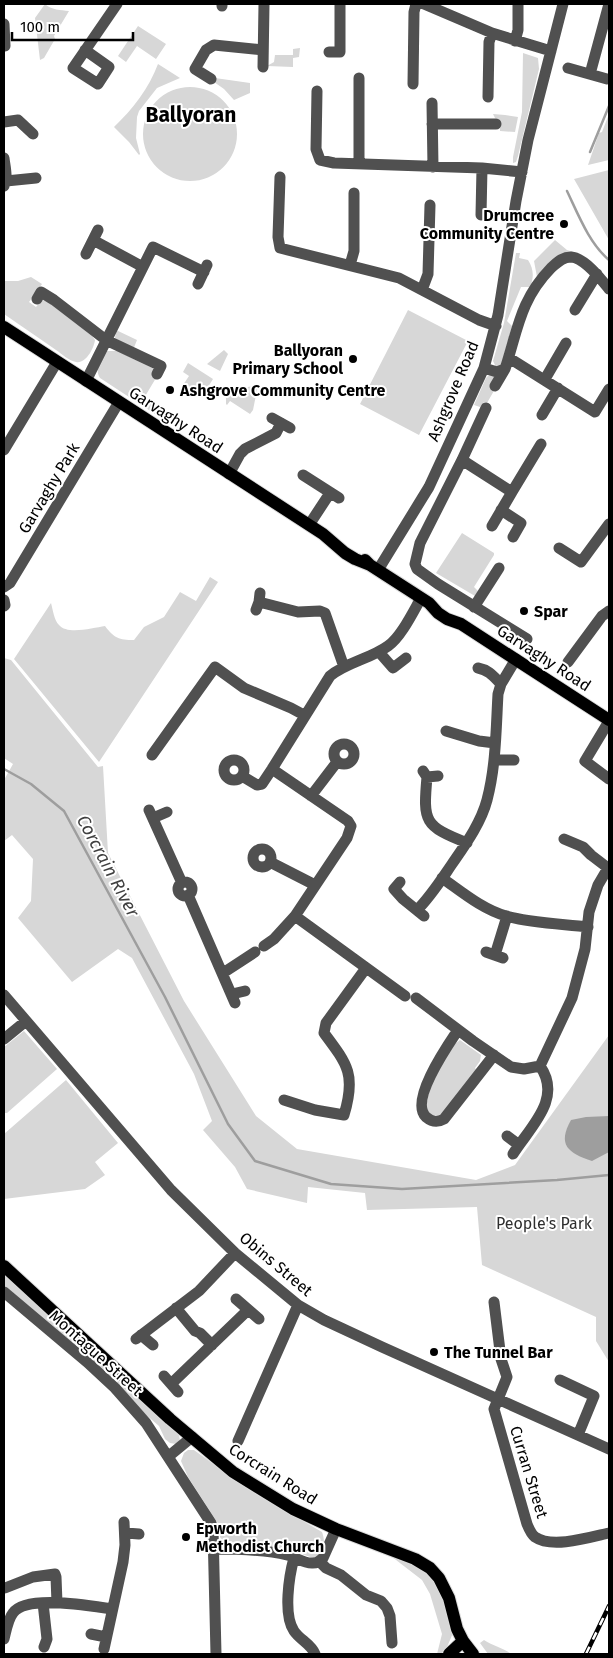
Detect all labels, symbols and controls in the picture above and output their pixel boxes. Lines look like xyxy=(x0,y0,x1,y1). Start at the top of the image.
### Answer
scale bar xyxy=(12,10,134,42)
text: 100 m xyxy=(20,18,60,36)
district label: Ballyoran xyxy=(146,102,236,128)
place label: Drumcree Community Centre xyxy=(420,206,554,243)
marker: Drumcree Community Centre xyxy=(558,218,570,230)
street label: Ashgrove Road xyxy=(423,338,483,444)
place label: Ballyoran Primary School xyxy=(233,341,343,378)
marker: Ballyoran Primary School xyxy=(347,353,359,365)
place label: Ashgrove Community Centre xyxy=(179,381,385,400)
street label: Garvaghy Road xyxy=(126,383,226,457)
marker: Ashgrove Community Centre xyxy=(164,384,176,396)
street label: Garvaghy Park xyxy=(15,439,84,537)
place label: Spar xyxy=(534,602,568,621)
marker: Spar xyxy=(518,605,530,617)
street label: Garvaghy Road xyxy=(494,621,594,695)
water label: Corcrain River xyxy=(72,811,145,922)
park label: People's Park xyxy=(496,1214,593,1233)
street label: Obins Street xyxy=(236,1228,317,1300)
street label: Montague Street xyxy=(45,1306,147,1400)
place label: The Tunnel Bar xyxy=(444,1343,553,1362)
marker: The Tunnel Bar xyxy=(428,1346,440,1358)
street label: Curran Street xyxy=(506,1424,552,1521)
street label: Corcrain Road xyxy=(225,1439,321,1509)
place label: Epworth Methodist Church xyxy=(196,1519,324,1556)
marker: Epworth Methodist Church xyxy=(180,1531,192,1543)

